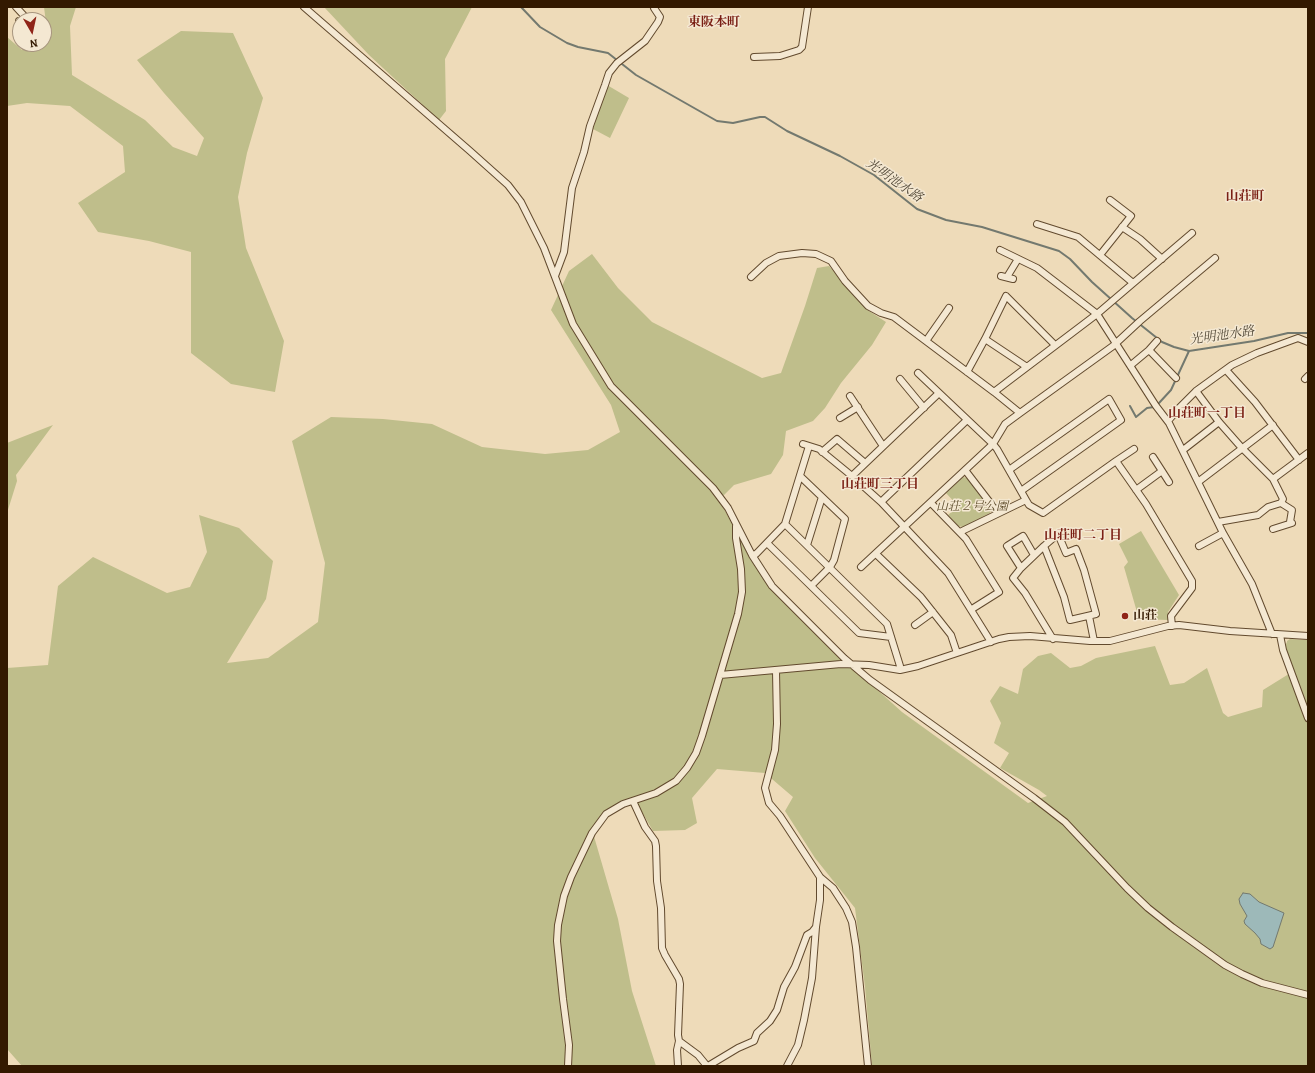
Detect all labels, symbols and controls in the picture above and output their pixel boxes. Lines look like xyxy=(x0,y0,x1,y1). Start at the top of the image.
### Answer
north arrow xyxy=(12,12,52,52)
district label: 東阪本町 xyxy=(688,15,740,31)
text: N xyxy=(29,35,39,51)
water label: 光明池水路 xyxy=(863,156,925,206)
district label: 山荘町 xyxy=(1226,189,1264,205)
water label: 光明池水路 xyxy=(1189,324,1255,348)
district label: 山荘町一丁目 xyxy=(1168,406,1246,422)
district label: 山荘町三丁目 xyxy=(841,477,919,493)
park label: 山荘２号公園 xyxy=(936,500,1008,514)
district label: 山荘町二丁目 xyxy=(1044,528,1122,544)
place label: 山荘 xyxy=(1133,609,1157,623)
marker: 山荘 xyxy=(1120,611,1130,621)

